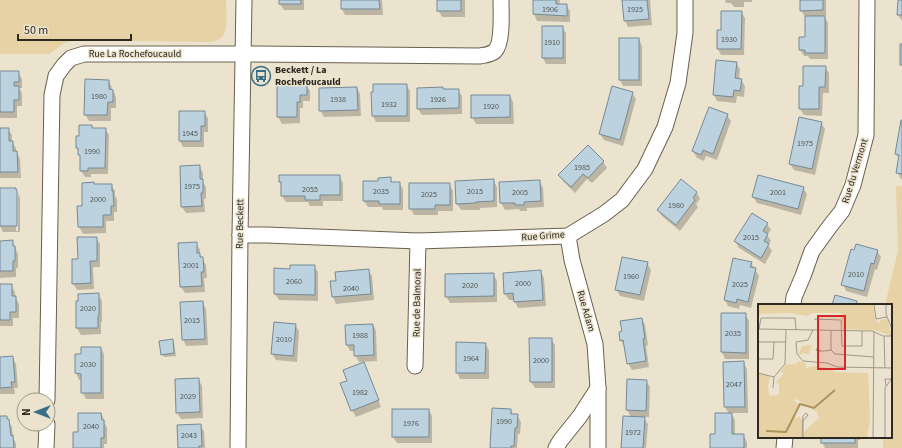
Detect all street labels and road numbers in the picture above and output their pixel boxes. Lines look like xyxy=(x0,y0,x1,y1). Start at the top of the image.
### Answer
street label: Rue La Rochefoucauld xyxy=(89,47,181,61)
street label: Rue du Vermont xyxy=(838,136,872,205)
street label: Rue Beckett xyxy=(233,198,247,249)
street label: Rue Grime xyxy=(521,227,565,244)
street label: Rue de Balmoral xyxy=(409,268,425,337)
street label: Rue Adam xyxy=(573,289,599,333)

